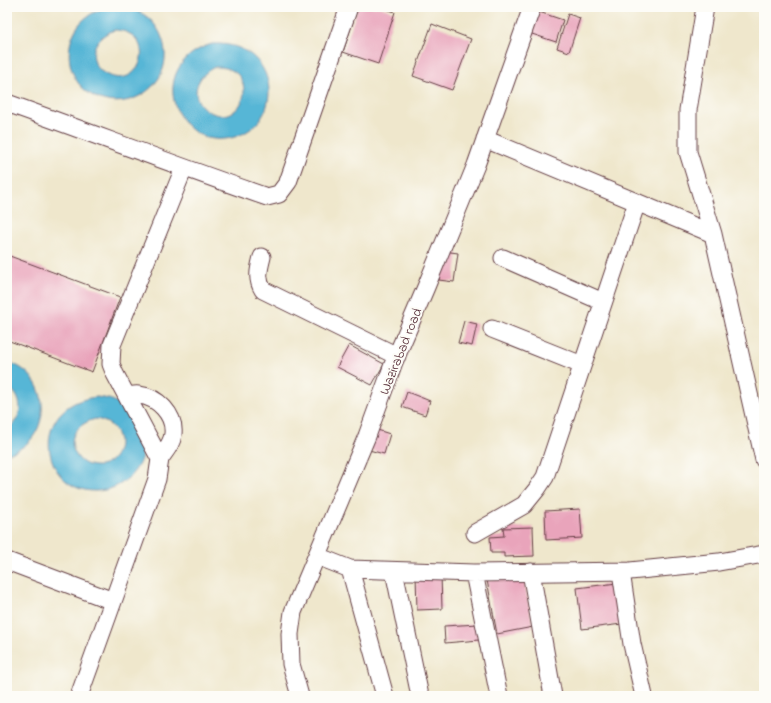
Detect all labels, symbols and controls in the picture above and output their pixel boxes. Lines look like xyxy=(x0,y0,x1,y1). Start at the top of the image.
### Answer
street label: Wazirabad road xyxy=(374,305,428,398)

